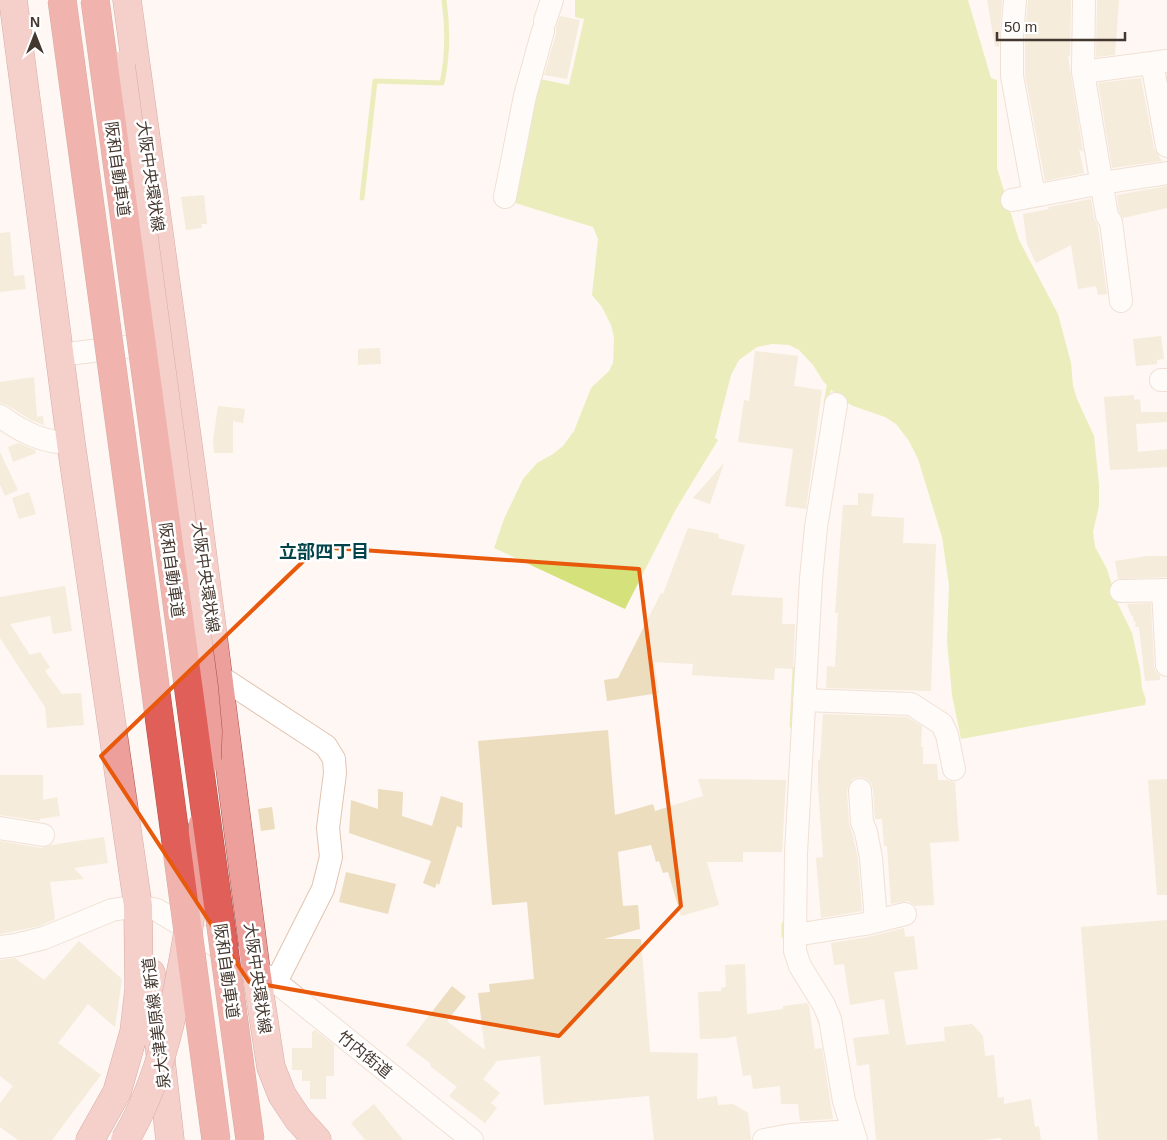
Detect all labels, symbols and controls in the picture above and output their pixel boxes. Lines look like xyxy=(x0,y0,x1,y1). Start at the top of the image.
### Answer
north arrow xyxy=(10,10,60,60)
scale bar xyxy=(997,10,1124,42)
text: N xyxy=(30,14,40,30)
text: 50 m xyxy=(1004,18,1037,35)
street label: 大阪中央環状線 xyxy=(134,119,167,233)
street label: 阪和自動車道 xyxy=(102,120,133,218)
street label: 大阪中央環状線 xyxy=(189,520,222,634)
street label: 阪和自動車道 xyxy=(156,521,187,619)
district label: 立部四丁目 xyxy=(279,542,369,562)
street label: 大阪中央環状線 xyxy=(241,921,274,1035)
street label: 阪和自動車道 xyxy=(211,922,242,1020)
street label: 泉大津美原線 新道 xyxy=(140,956,173,1090)
street label: 竹内街道 xyxy=(334,1028,395,1081)

